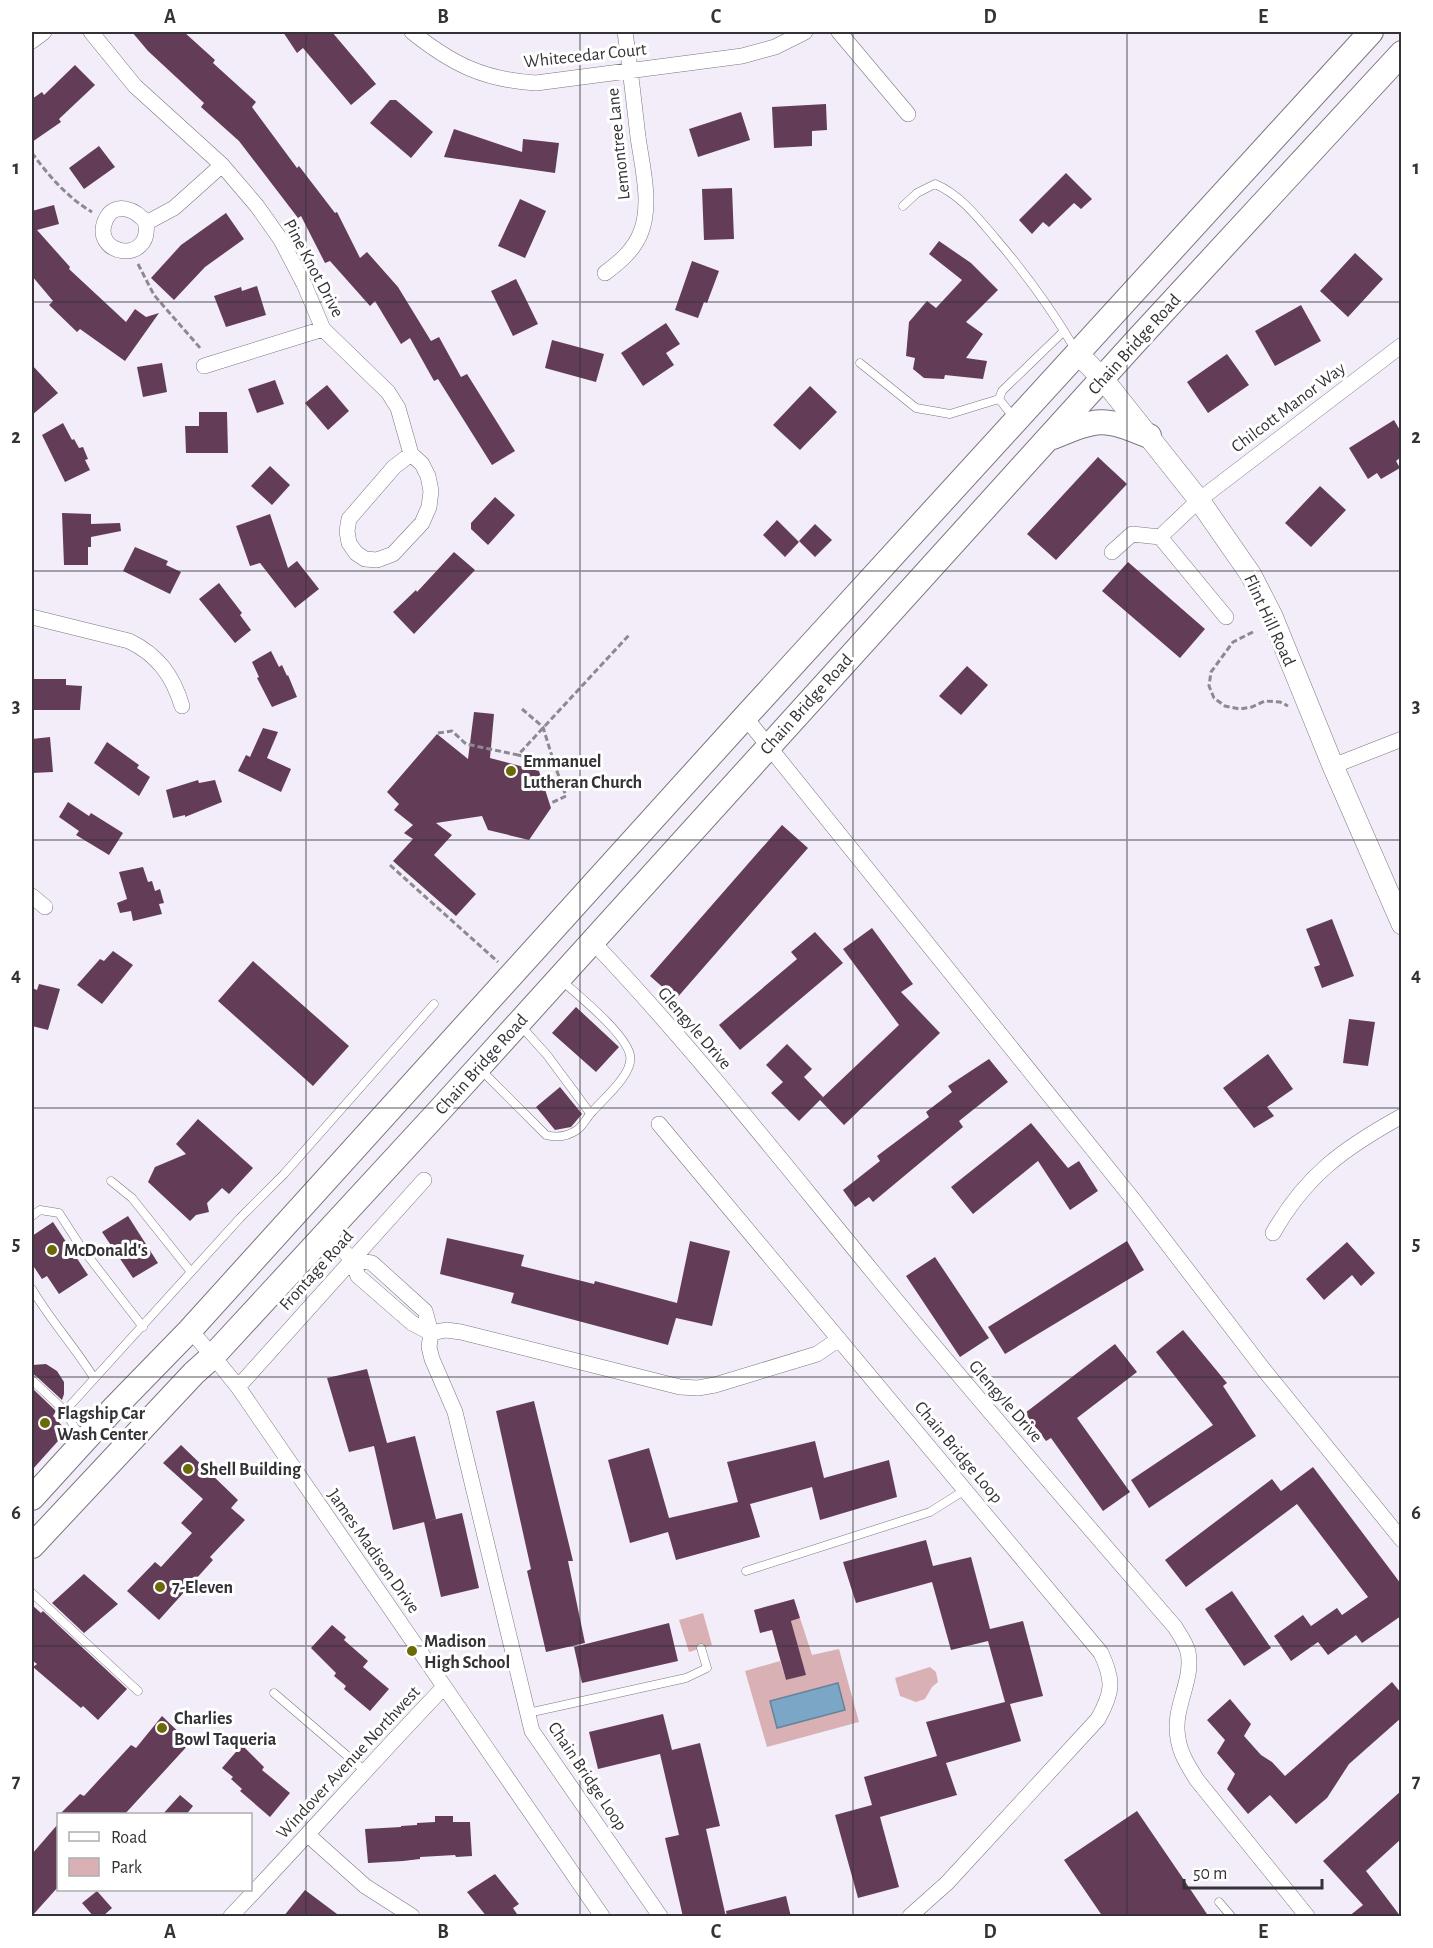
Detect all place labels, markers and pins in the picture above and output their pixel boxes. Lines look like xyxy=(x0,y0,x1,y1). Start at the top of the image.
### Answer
place label: Emmanuel Lutheran Church xyxy=(523,753,642,792)
marker: Emmanuel Lutheran Church xyxy=(504,764,518,778)
place label: McDonald's xyxy=(64,1242,148,1260)
marker: McDonald's xyxy=(45,1243,59,1257)
place label: Flagship Car Wash Center xyxy=(57,1405,149,1444)
marker: Flagship Car Wash Center xyxy=(38,1416,52,1430)
place label: Shell Building xyxy=(200,1461,302,1479)
marker: Shell Building xyxy=(181,1462,195,1476)
place label: 7-Eleven xyxy=(172,1579,233,1597)
marker: 7-Eleven xyxy=(153,1580,167,1594)
place label: Madison High School xyxy=(424,1633,510,1672)
marker: Madison High School xyxy=(405,1644,419,1658)
place label: Charlies Bowl Taqueria xyxy=(174,1710,277,1749)
marker: Charlies Bowl Taqueria xyxy=(155,1721,169,1735)

